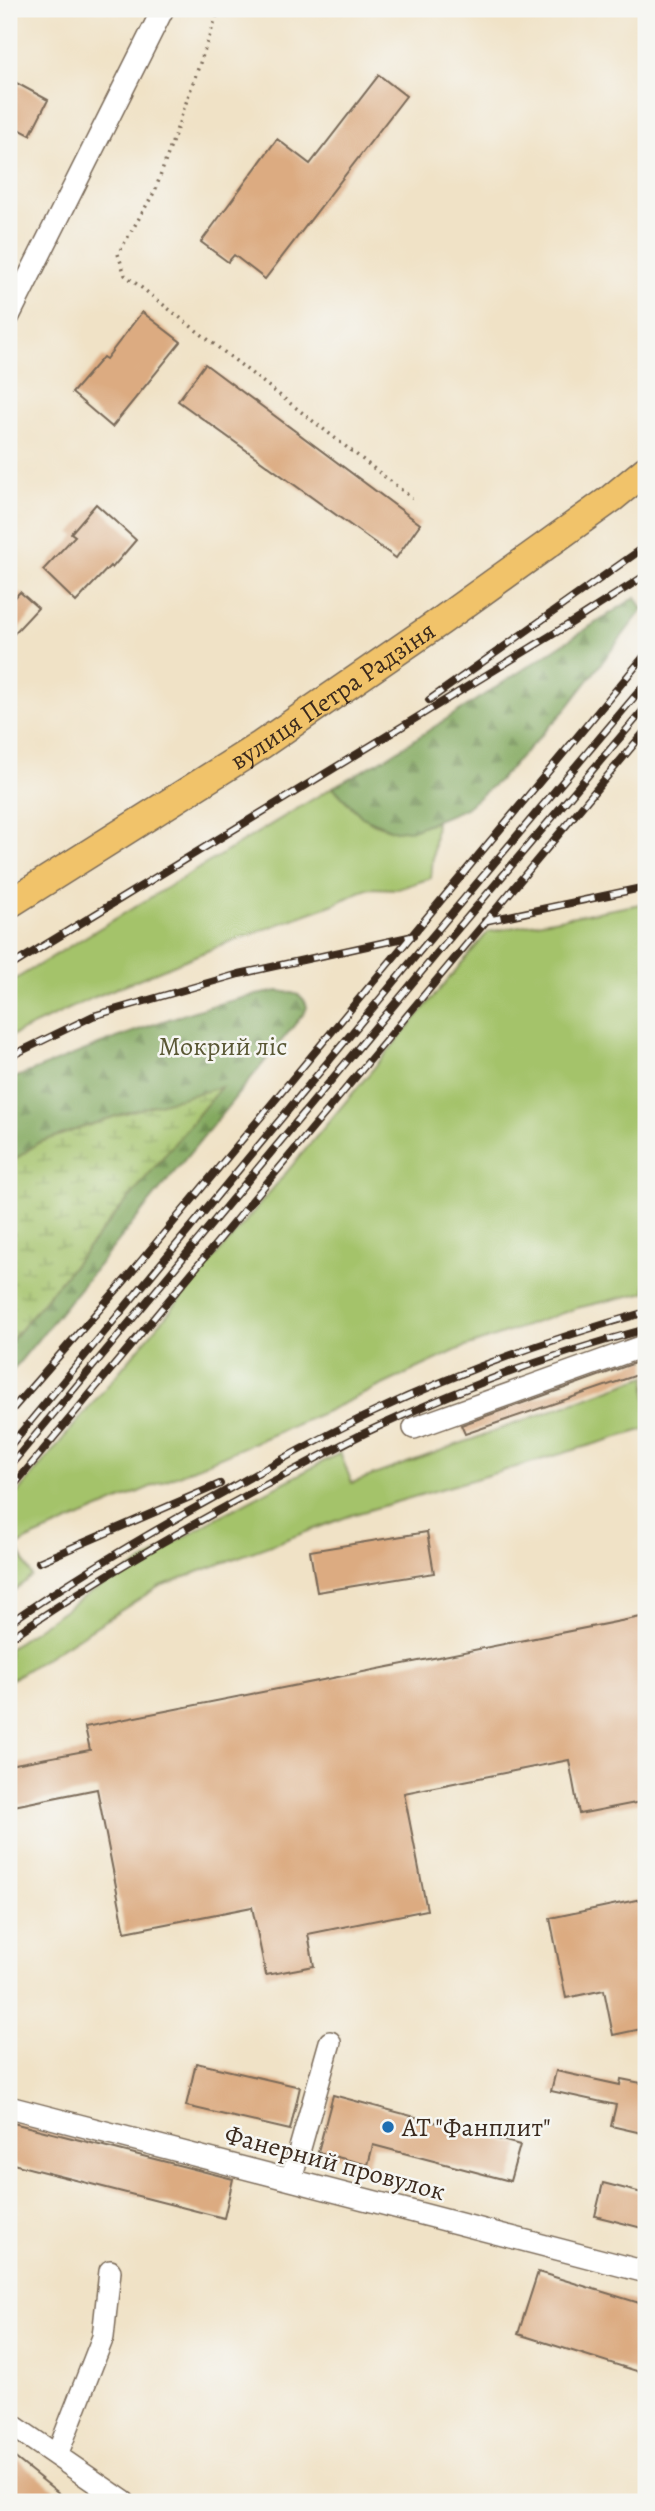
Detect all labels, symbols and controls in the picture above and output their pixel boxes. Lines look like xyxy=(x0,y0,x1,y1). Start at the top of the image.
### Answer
street label: вулиця Петра Радзіня xyxy=(223,613,442,778)
park label: Мокрий ліс xyxy=(159,1029,287,1064)
place label: АТ "Фанплит" xyxy=(401,2110,551,2145)
street label: Фанерний провулок xyxy=(221,2117,449,2209)
marker: АТ "Фанплит" xyxy=(380,2119,396,2135)

